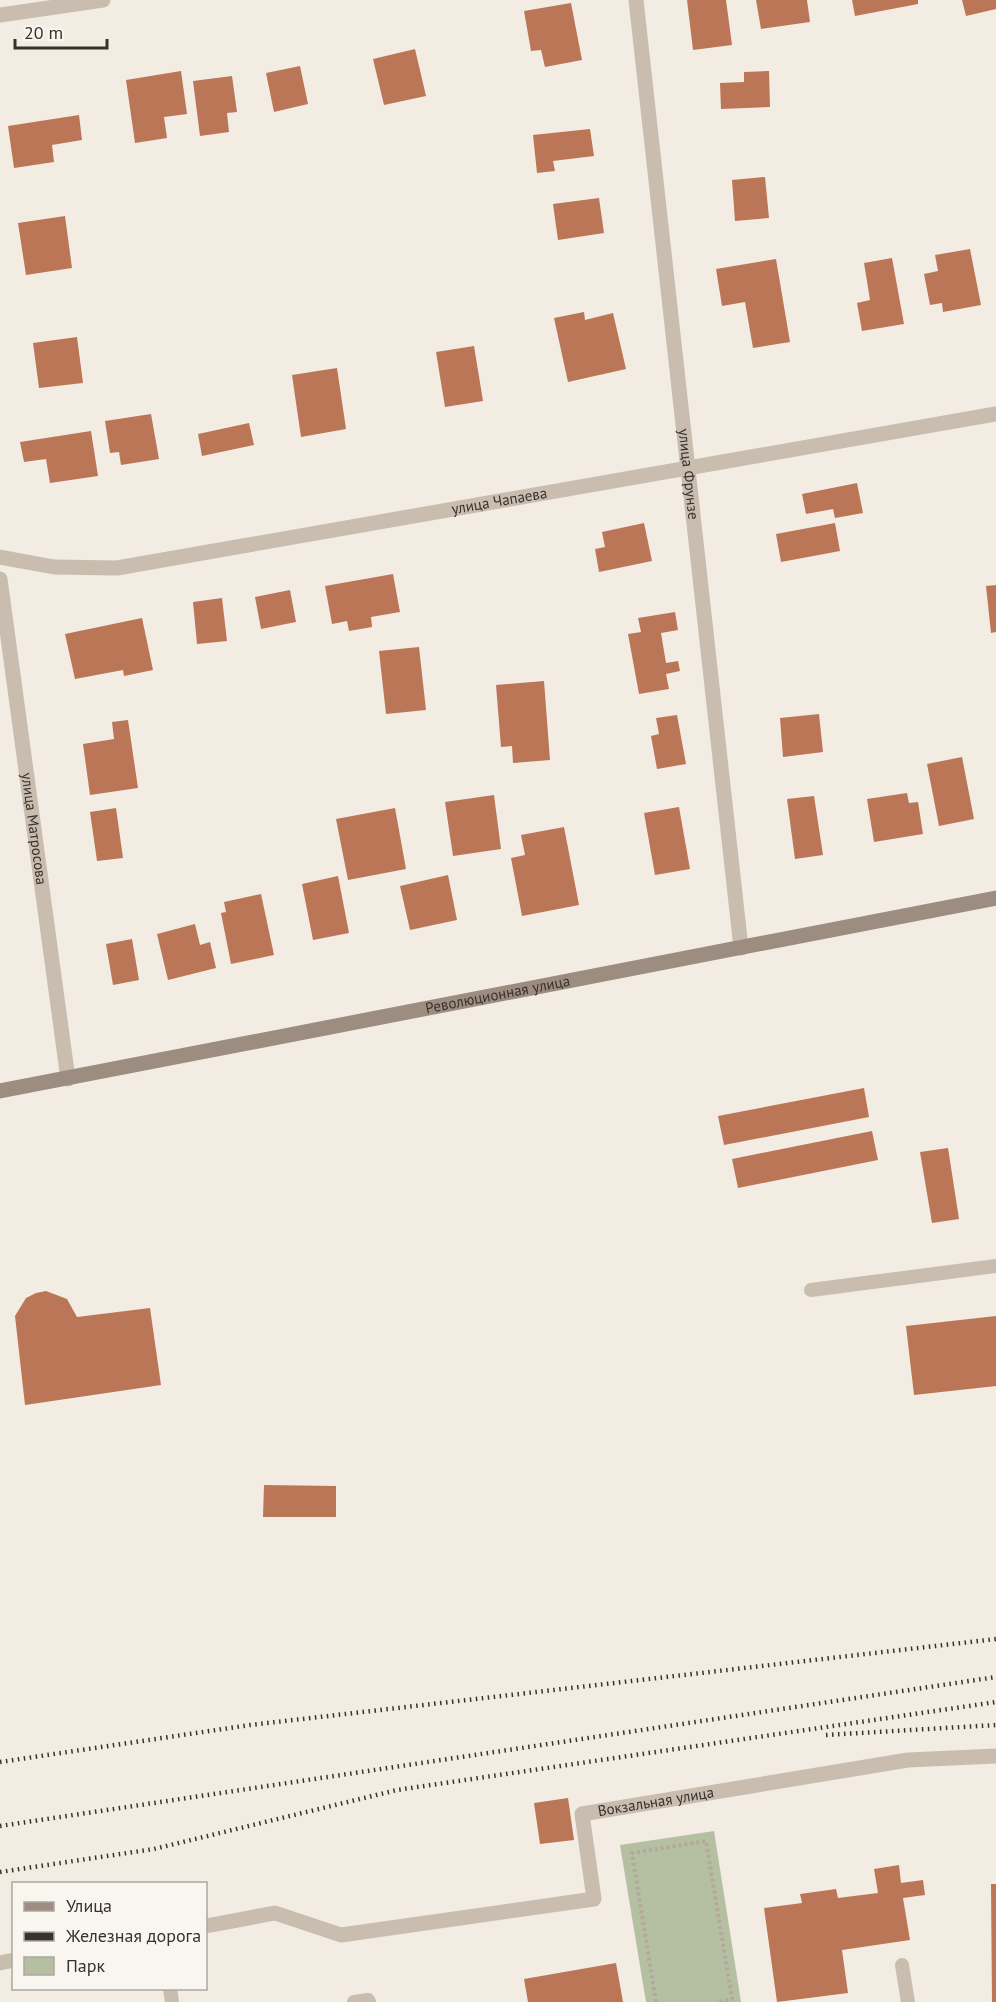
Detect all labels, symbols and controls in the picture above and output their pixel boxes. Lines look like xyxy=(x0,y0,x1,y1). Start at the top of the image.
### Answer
scale bar xyxy=(15,12,106,50)
text: 20 m xyxy=(24,21,63,44)
street label: улица Фрунзе xyxy=(675,428,703,520)
street label: улица Чапаева xyxy=(450,483,548,518)
street label: улица Матросова xyxy=(17,771,51,886)
street label: Революционная улица xyxy=(424,971,572,1017)
street label: Вокзальная улица xyxy=(596,1782,715,1820)
legend xyxy=(12,1882,207,1990)
text: Улица xyxy=(66,1894,112,1917)
text: Железная дорога xyxy=(65,1924,201,1947)
text: Парк xyxy=(66,1954,106,1977)

